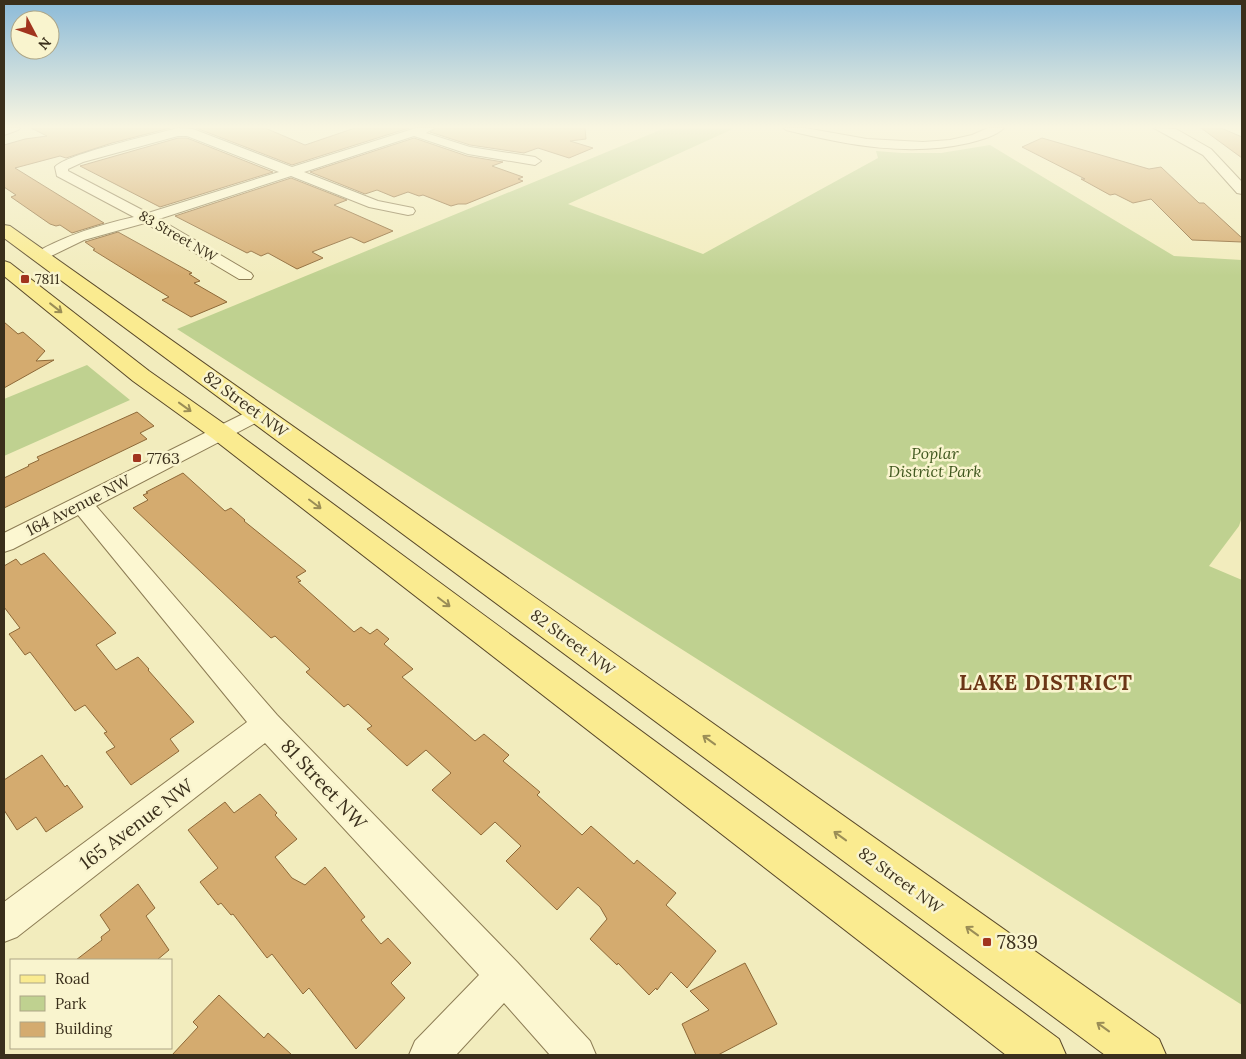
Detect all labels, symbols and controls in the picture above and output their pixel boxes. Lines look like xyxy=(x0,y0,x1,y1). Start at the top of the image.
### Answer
north arrow xyxy=(10,10,60,60)
text: N xyxy=(34,34,55,54)
street label: 83 Street NW xyxy=(136,206,221,266)
place label: 7811 xyxy=(35,270,60,288)
marker: 7811 xyxy=(19,273,31,285)
one-way arrow xyxy=(49,303,63,313)
street label: 82 Street NW xyxy=(200,367,293,442)
one-way arrow xyxy=(177,402,191,412)
park label: Poplar District Park xyxy=(888,443,982,481)
place label: 7763 xyxy=(147,448,180,468)
marker: 7763 xyxy=(131,452,143,464)
street label: 164 Avenue NW xyxy=(22,470,135,540)
one-way arrow xyxy=(308,499,322,509)
one-way arrow xyxy=(437,597,451,607)
street label: 82 Street NW xyxy=(527,605,620,680)
district label: LAKE DISTRICT xyxy=(959,669,1133,696)
street label: 81 Street NW xyxy=(276,734,373,835)
one-way arrow xyxy=(702,735,716,745)
street label: 165 Avenue NW xyxy=(74,773,198,875)
one-way arrow xyxy=(833,831,847,841)
street label: 82 Street NW xyxy=(855,843,948,918)
one-way arrow xyxy=(965,926,979,936)
place label: 7839 xyxy=(997,930,1038,954)
marker: 7839 xyxy=(981,936,993,948)
legend xyxy=(10,959,172,1049)
text: Road xyxy=(55,969,90,988)
text: Park xyxy=(55,994,86,1013)
text: Building xyxy=(55,1019,113,1038)
one-way arrow xyxy=(1097,1021,1110,1032)

